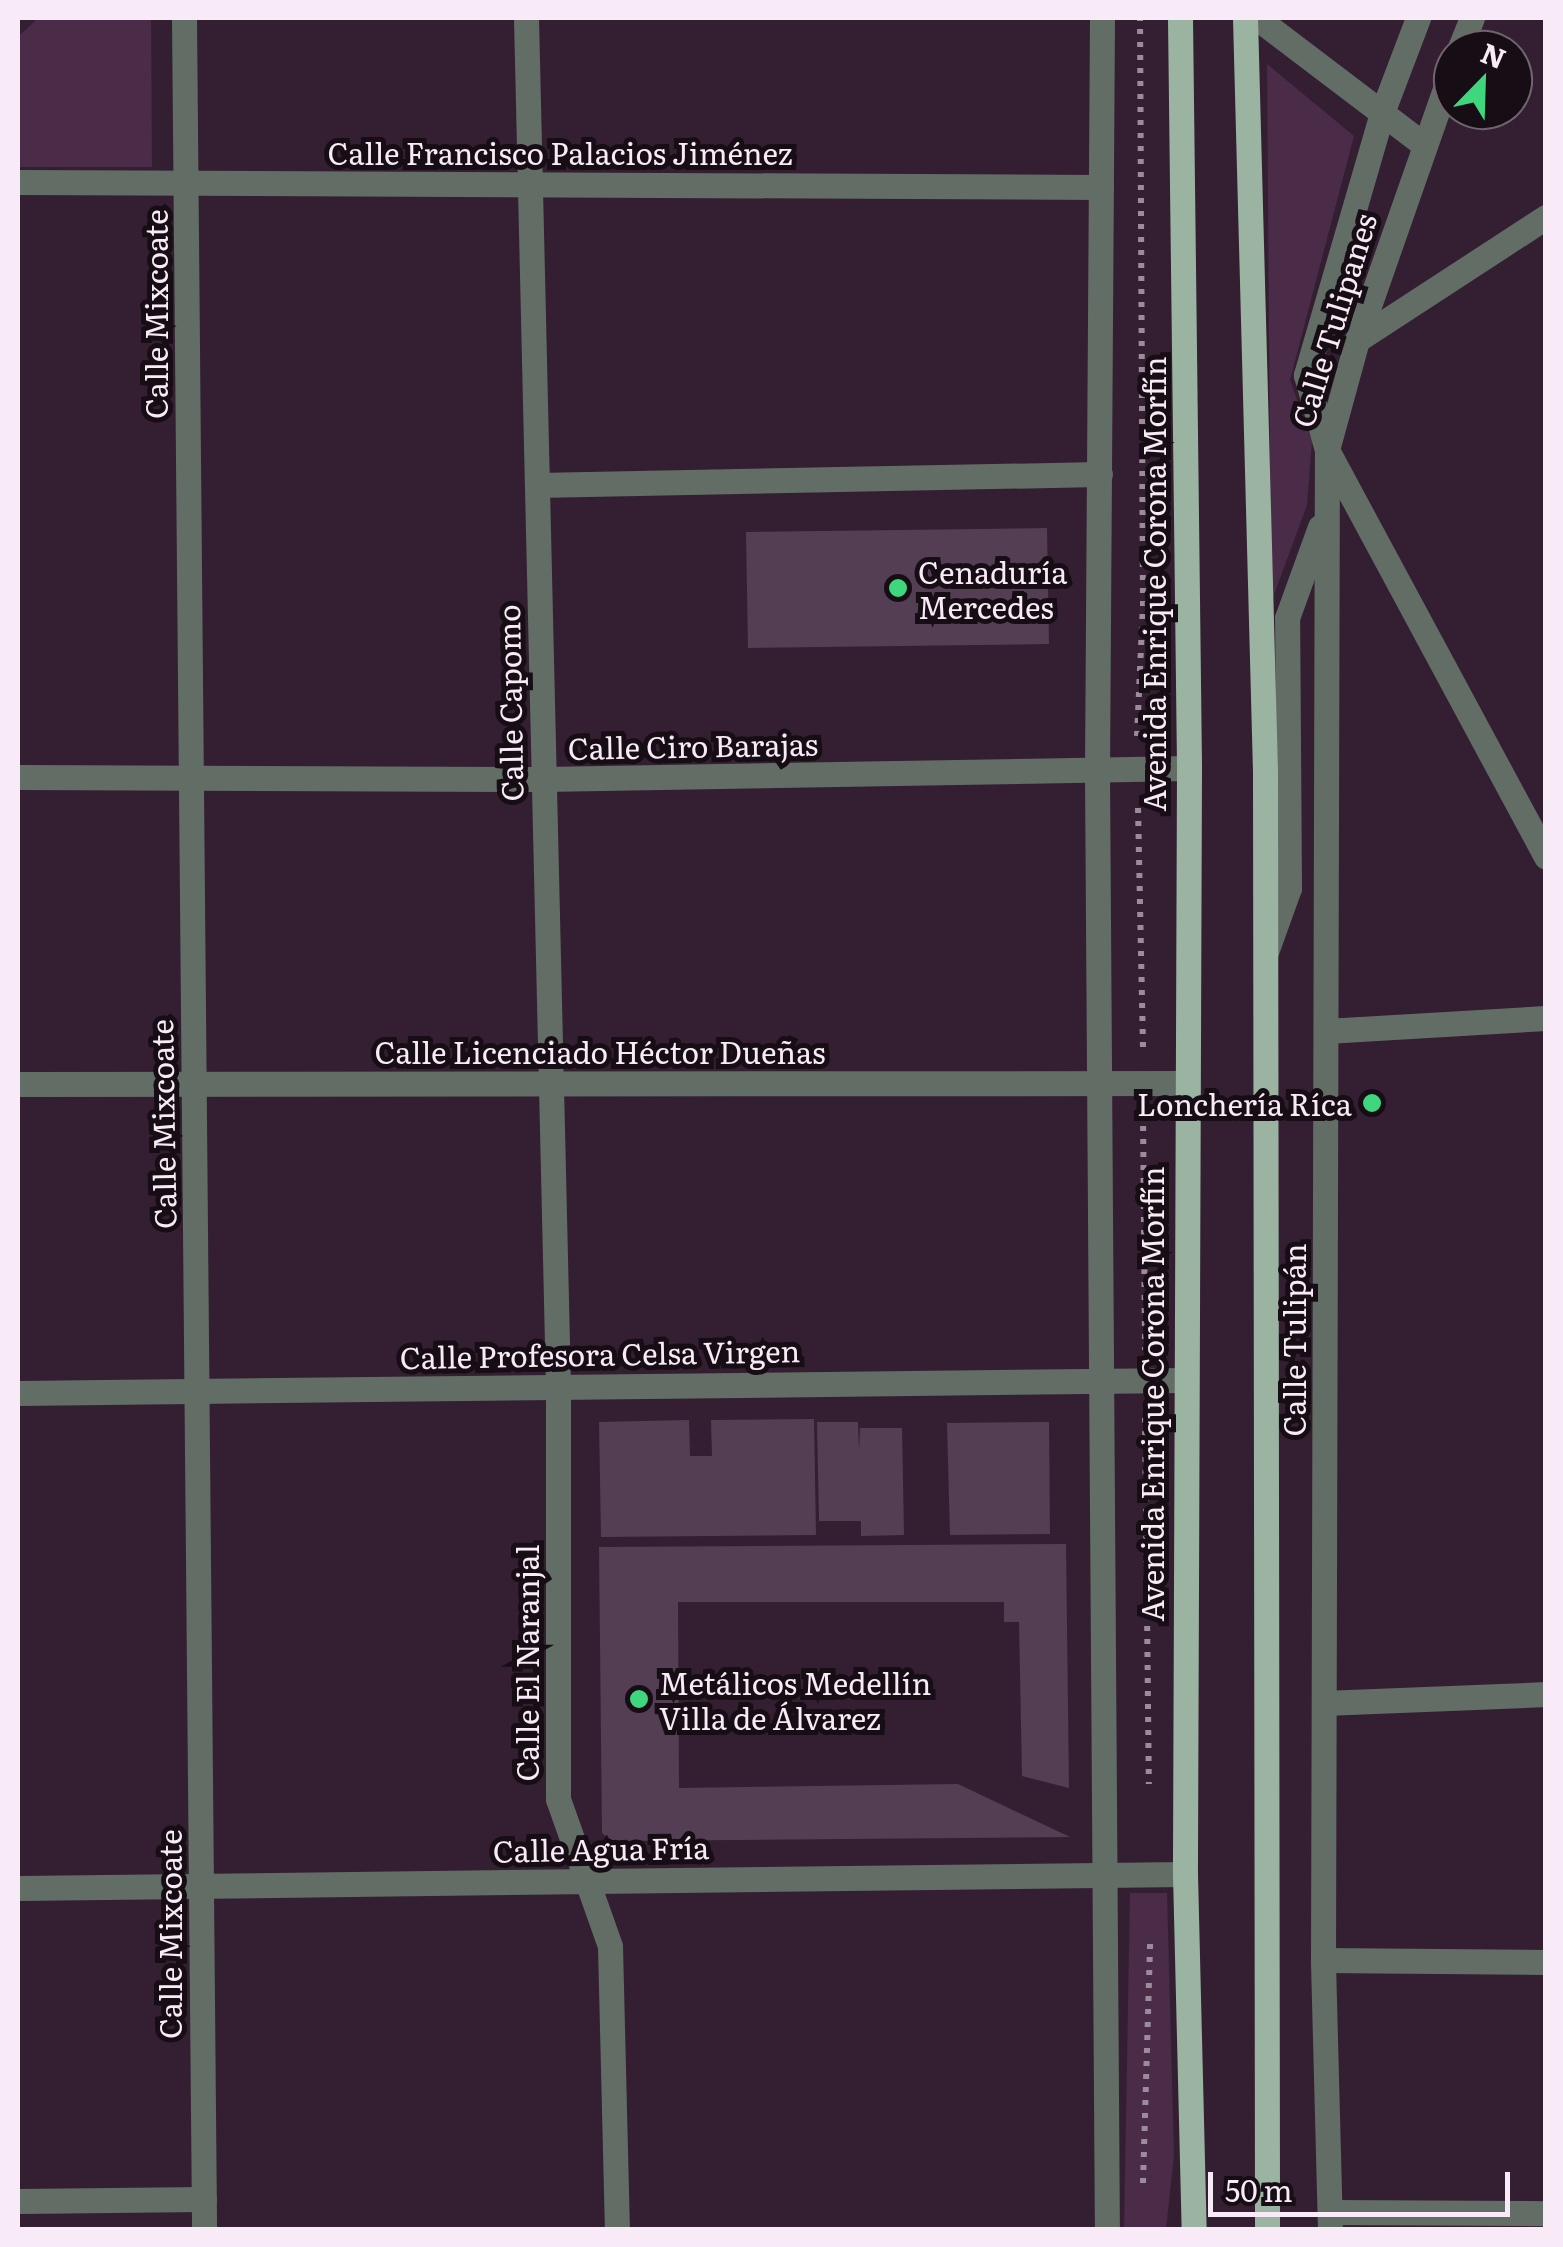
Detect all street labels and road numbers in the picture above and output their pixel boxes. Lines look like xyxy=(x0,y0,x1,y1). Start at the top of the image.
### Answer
street label: Calle Francisco Palacios Jiménez xyxy=(327,134,793,170)
street label: Calle Mixcoate xyxy=(137,209,173,419)
street label: Calle Tulipanes xyxy=(1283,209,1383,431)
street label: Avenida Enrique Corona Morfín xyxy=(1135,356,1171,812)
street label: Calle Capomo xyxy=(489,604,529,802)
street label: Calle Ciro Barajas xyxy=(567,725,819,765)
street label: Calle Mixcoate xyxy=(142,1019,182,1229)
street label: Calle Licenciado Héctor Dueñas xyxy=(374,1033,826,1069)
street label: Avenida Enrique Corona Morfín xyxy=(1133,1166,1169,1622)
street label: Calle Tulipán xyxy=(1275,1243,1311,1437)
street label: Calle Profesora Celsa Virgen xyxy=(400,1332,800,1374)
street label: Calle El Naranjal xyxy=(508,1544,544,1782)
street label: Calle Agua Fría xyxy=(493,1828,709,1868)
street label: Calle Mixcoate xyxy=(151,1829,187,2039)

